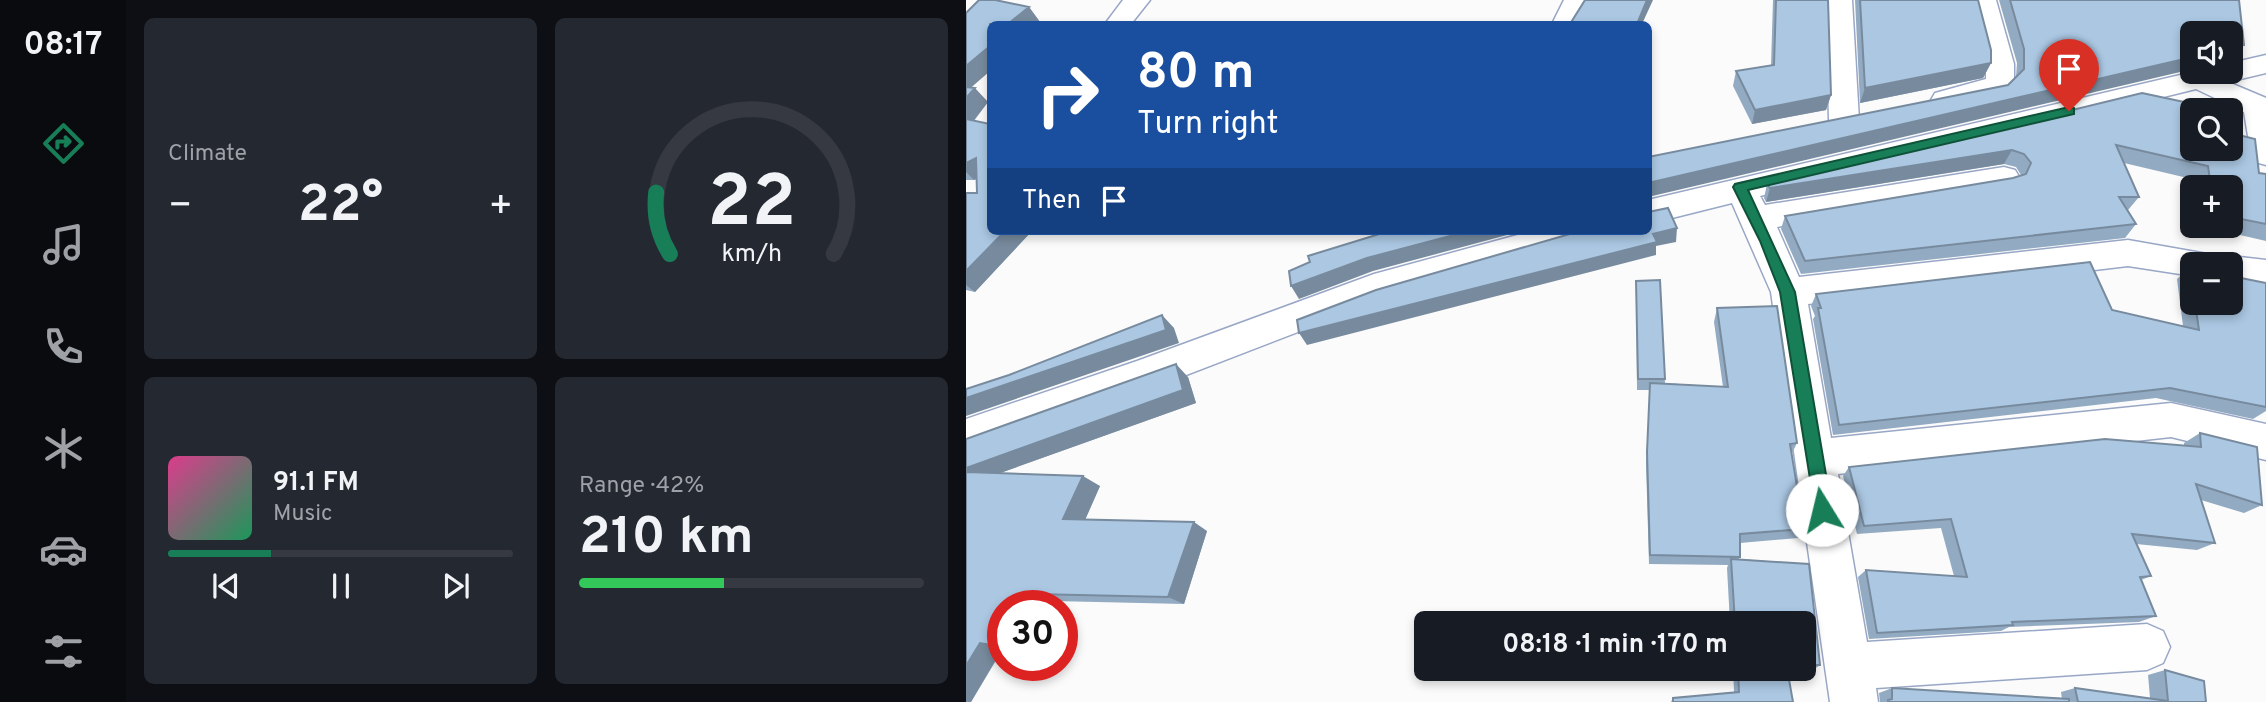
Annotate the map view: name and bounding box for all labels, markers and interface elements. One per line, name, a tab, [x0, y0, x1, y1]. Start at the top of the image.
map controls	[2180, 21, 2243, 315]
button: sound	[2180, 21, 2243, 84]
text: 08:17	[24, 26, 102, 66]
pin	[2039, 39, 2099, 111]
text: 80 m	[1137, 44, 1254, 106]
icon: right	[1022, 49, 1113, 140]
icon: arrive	[2050, 50, 2088, 88]
button: search	[2180, 98, 2243, 161]
text: Turn right	[1137, 105, 1279, 145]
icon: directions	[39, 119, 88, 168]
text: Climate	[168, 140, 247, 169]
text: 22	[707, 161, 796, 253]
text: 22°	[298, 174, 383, 240]
button: +	[2180, 175, 2243, 238]
icon: arrive	[1095, 182, 1133, 220]
text: −	[168, 183, 193, 232]
text: +	[488, 183, 513, 232]
text: Then	[1022, 185, 1081, 218]
icon: music	[39, 220, 88, 269]
text: km/h	[721, 239, 782, 271]
button: −	[2180, 252, 2243, 315]
icon: phone	[39, 322, 88, 371]
icon: climate	[39, 424, 88, 473]
text: 91.1 FM	[273, 467, 359, 500]
text: Range · 42%	[579, 472, 704, 501]
position arrow	[1785, 473, 1859, 547]
text: Music	[273, 500, 333, 529]
text: 210 km	[579, 506, 754, 572]
icon: car	[39, 525, 88, 574]
icon: previous	[207, 567, 245, 605]
icon: pause	[322, 567, 360, 605]
icon: next	[437, 567, 475, 605]
speed limit sign: 30	[987, 590, 1078, 681]
icon: filters	[39, 627, 88, 676]
text: 08:18 · 1 min · 170 m	[1502, 629, 1728, 662]

